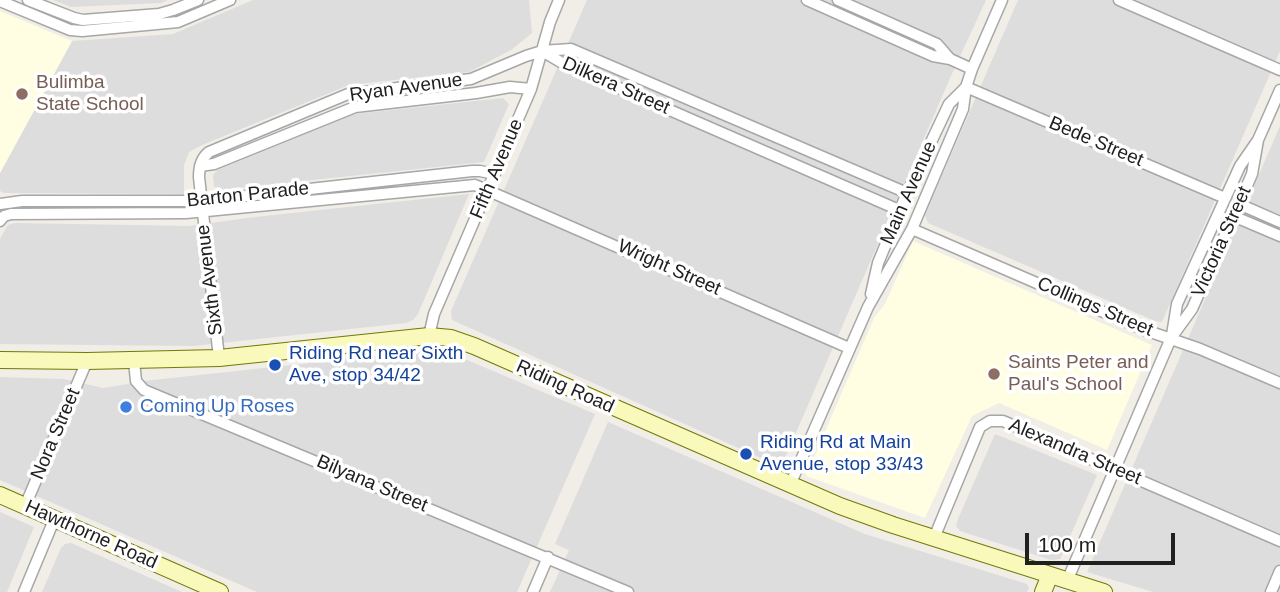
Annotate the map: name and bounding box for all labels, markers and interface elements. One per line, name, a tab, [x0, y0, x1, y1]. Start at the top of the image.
street label: Dilkera Street	[559, 52, 673, 120]
street label: Ryan Avenue	[348, 69, 464, 107]
place label: Bulimba State School	[36, 72, 144, 116]
marker: Bulimba State School	[14, 86, 30, 102]
street label: Bede Street	[1045, 112, 1147, 172]
street label: Fifth Avenue	[466, 116, 528, 222]
street label: Main Avenue	[876, 138, 942, 248]
street label: Barton Parade	[186, 177, 310, 213]
street label: Victoria Street	[1187, 183, 1257, 301]
street label: Sixth Avenue	[192, 223, 228, 337]
street label: Wright Street	[614, 235, 724, 301]
street label: Collings Street	[1034, 272, 1156, 342]
place label: Riding Rd near Sixth Ave, stop 34/42	[289, 343, 463, 387]
place label: Saints Peter and Paul's School	[1008, 352, 1148, 396]
street label: Riding Road	[513, 355, 617, 419]
marker: Riding Rd near Sixth Ave, stop 34/42	[267, 357, 283, 373]
marker: Saints Peter and Paul's School	[986, 366, 1002, 382]
street label: Nora Street	[27, 385, 85, 483]
place label: Coming Up Roses	[140, 396, 294, 418]
marker: Coming Up Roses	[118, 399, 134, 415]
street label: Alexandra Street	[1005, 414, 1145, 490]
place label: Riding Rd at Main Avenue, stop 33/43	[760, 432, 923, 476]
marker: Riding Rd at Main Avenue, stop 33/43	[738, 446, 754, 462]
street label: Bilyana Street	[313, 450, 431, 518]
street label: Hawthorne Road	[21, 496, 161, 574]
scale bar	[1028, 518, 1178, 562]
text: 100 m	[1038, 533, 1096, 556]

